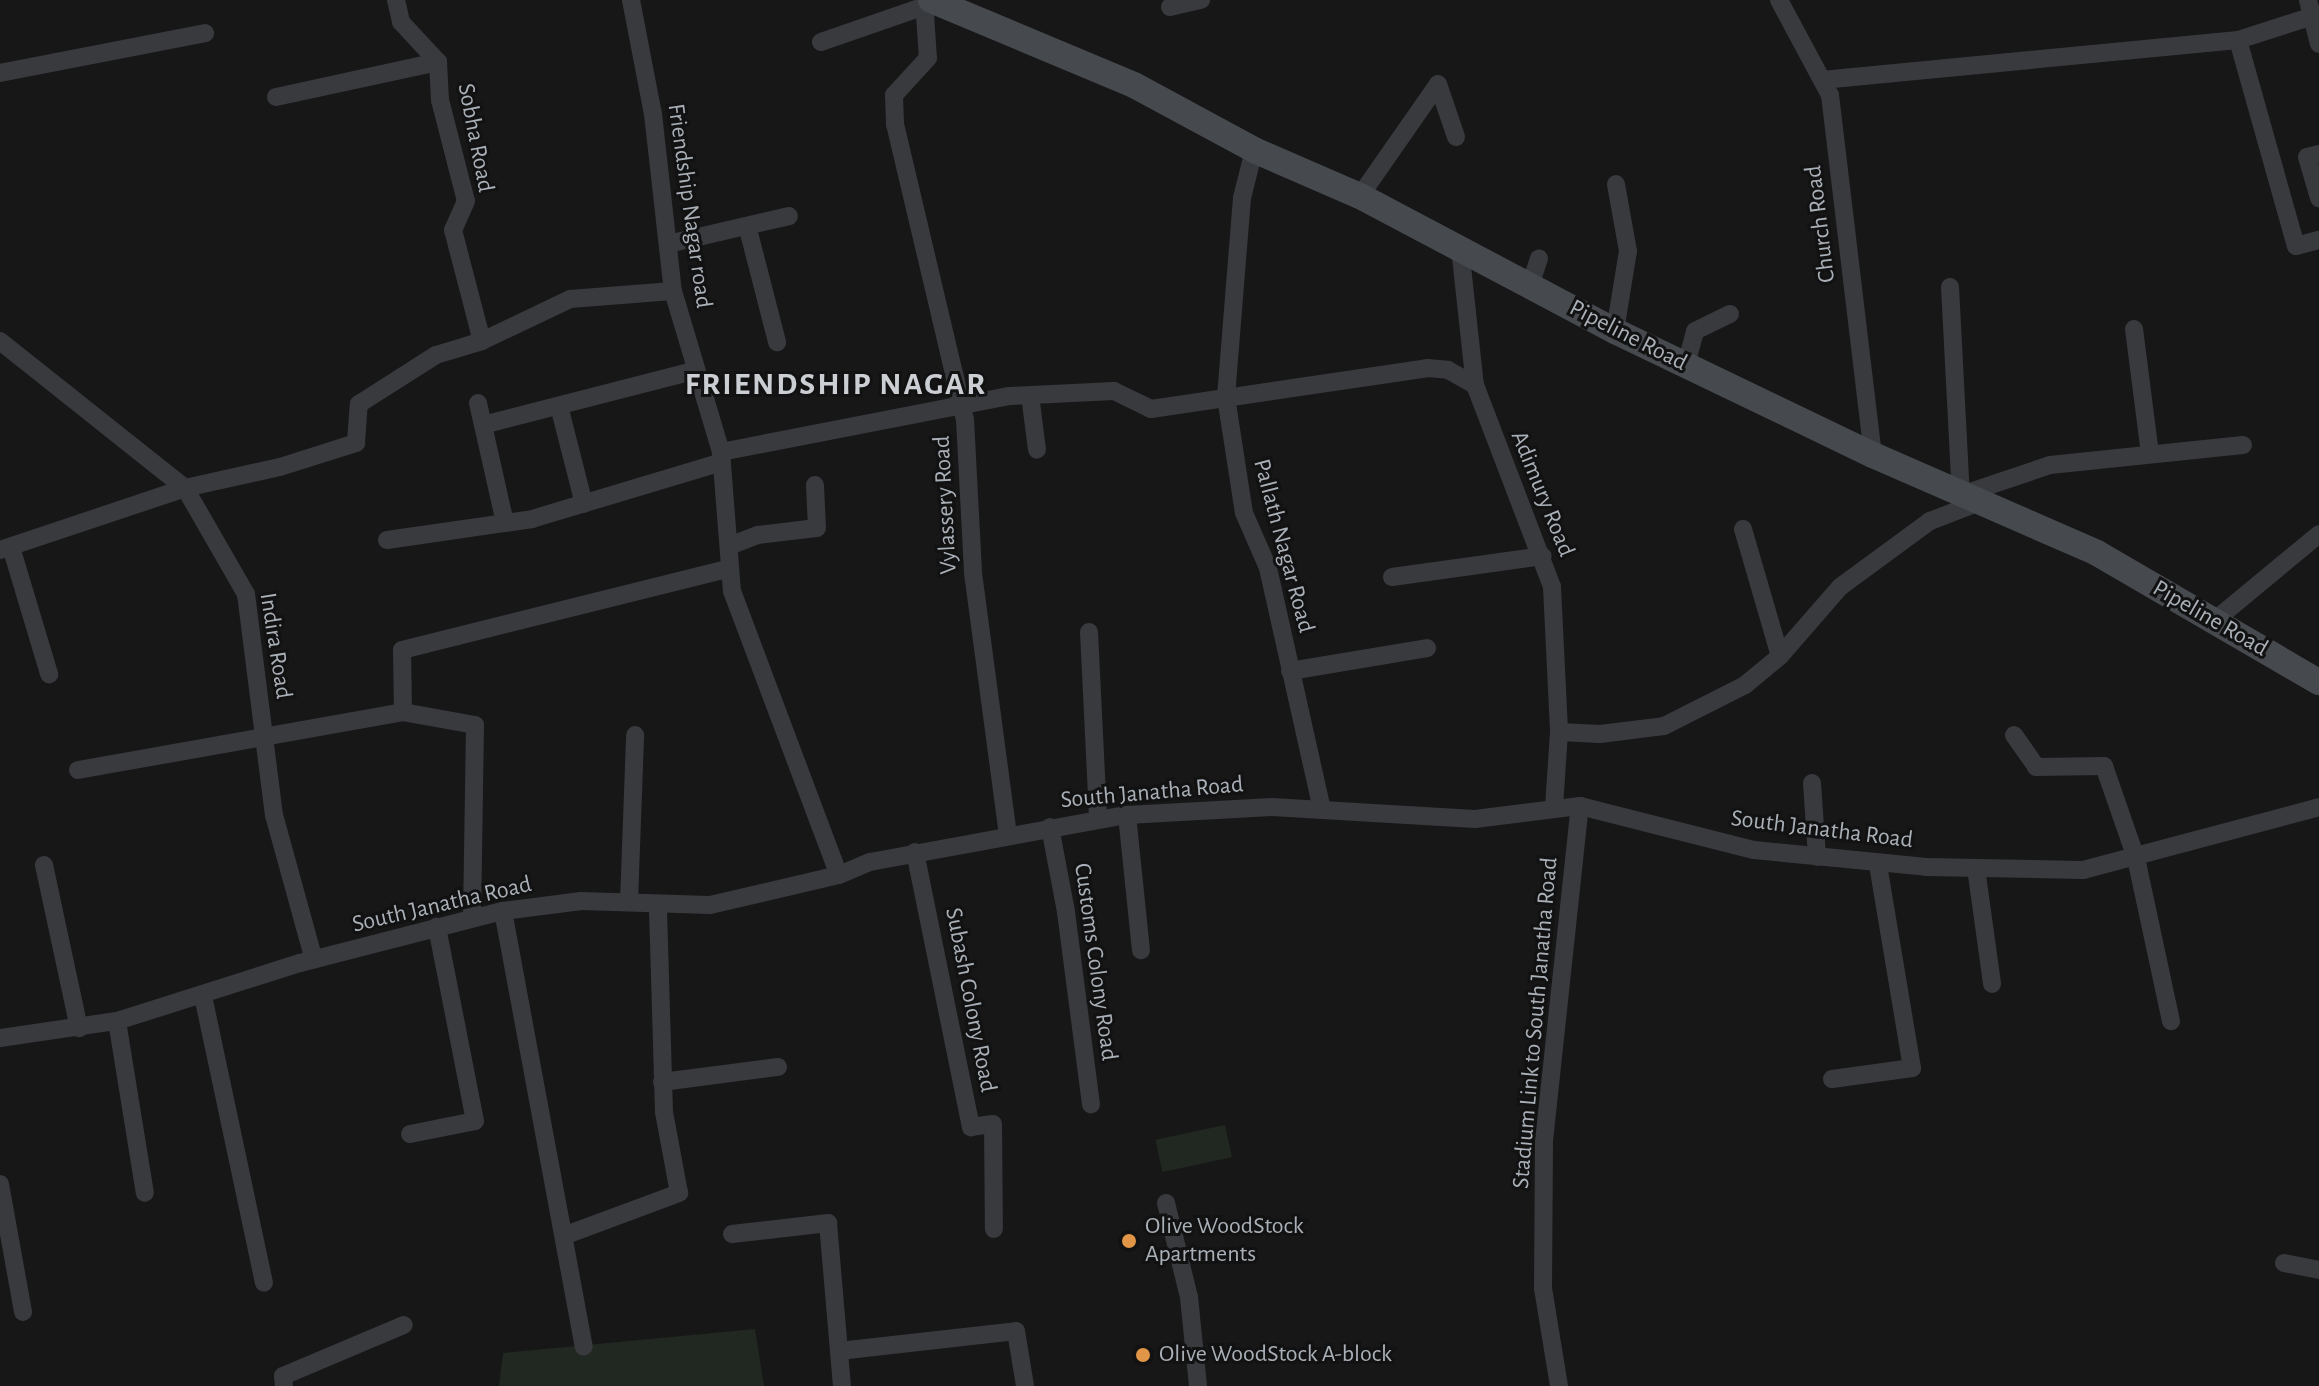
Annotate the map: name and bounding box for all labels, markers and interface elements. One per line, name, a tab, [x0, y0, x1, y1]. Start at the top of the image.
street label: Sobha Road	[450, 81, 500, 195]
street label: Friendship Nagar road	[660, 102, 718, 310]
street label: Church Road	[1800, 164, 1842, 284]
street label: Pipeline Road	[1564, 294, 1692, 378]
district label: FRIENDSHIP NAGAR	[685, 365, 987, 403]
street label: Adimury Road	[1504, 427, 1580, 561]
street label: Vylassery Road	[928, 435, 964, 575]
street label: Pallath Nagar Road	[1246, 456, 1320, 636]
street label: Pipeline Road	[2147, 574, 2273, 664]
street label: Indira Road	[252, 591, 298, 701]
street label: South Janatha Road	[1060, 771, 1244, 815]
street label: South Janatha Road	[1729, 805, 1915, 855]
street label: Stadium Link to South Janatha Road	[1507, 856, 1565, 1190]
street label: Customs Colony Road	[1067, 861, 1123, 1063]
street label: South Janatha Road	[350, 870, 534, 940]
street label: Subash Colony Road	[938, 905, 1002, 1095]
place label: Olive WoodStock Apartments	[1145, 1213, 1304, 1269]
marker: Olive WoodStock Apartments	[1120, 1232, 1138, 1250]
place label: Olive WoodStock A-block	[1159, 1341, 1392, 1369]
marker: Olive WoodStock A-block	[1134, 1346, 1152, 1364]

